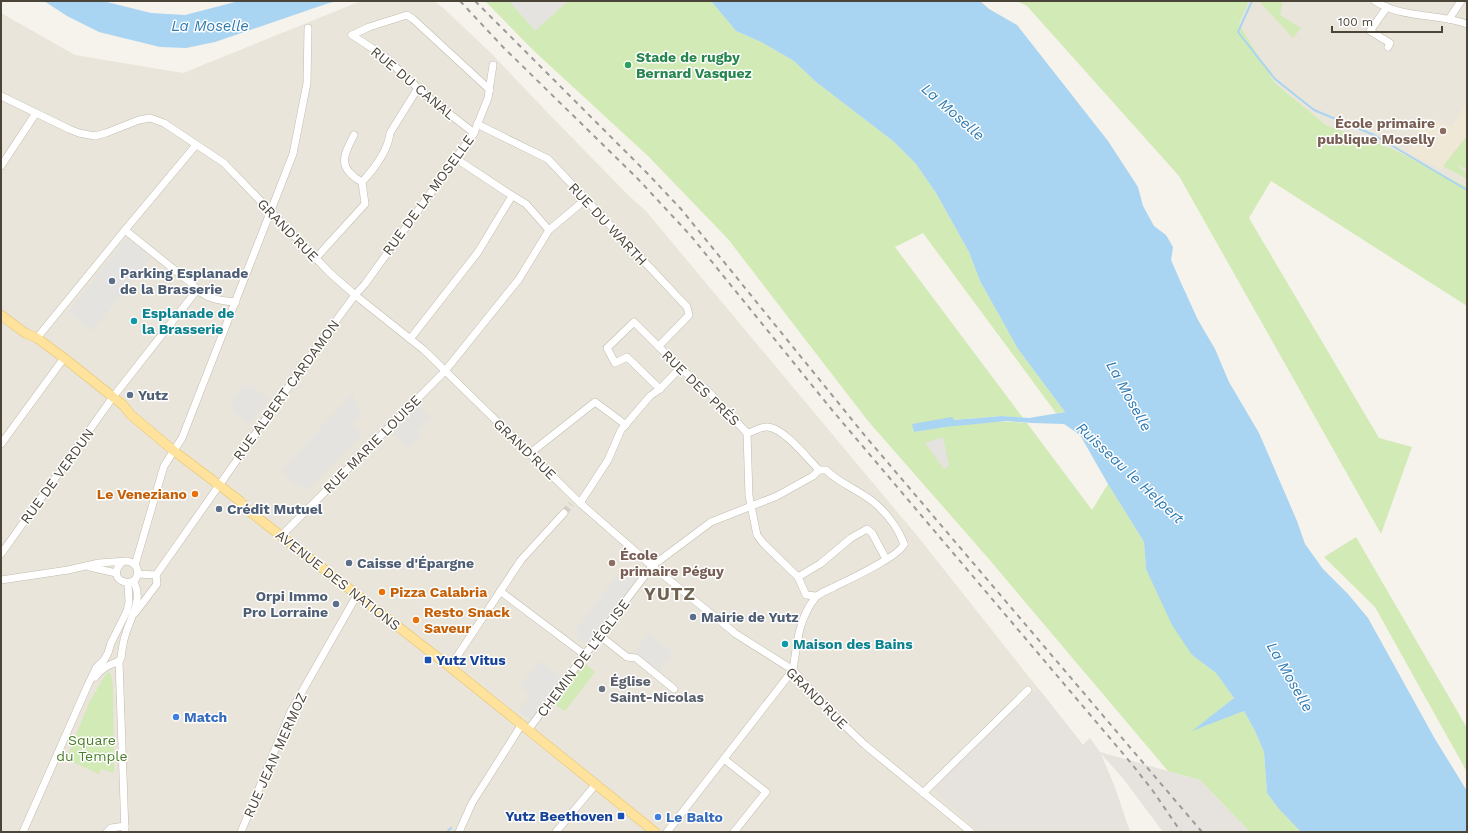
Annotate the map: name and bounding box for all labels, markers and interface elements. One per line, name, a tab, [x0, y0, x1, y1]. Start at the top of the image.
scale bar	[1332, 8, 1442, 34]
text: 100 m	[1338, 15, 1373, 29]
water label: La Moselle	[171, 17, 249, 35]
street label: RUE DU CANAL	[368, 43, 458, 123]
place label: Stade de rugby Bernard Vasquez	[636, 49, 752, 81]
marker: Stade de rugby Bernard Vasquez	[623, 60, 633, 70]
water label: La Moselle	[918, 80, 988, 144]
place label: École primaire publique Moselly	[1317, 115, 1435, 147]
marker: École primaire publique Moselly	[1438, 126, 1448, 136]
street label: RUE DE LA MOSELLE	[379, 132, 477, 258]
street label: RUE DU WARTH	[566, 179, 650, 269]
street label: GRAND'RUE	[254, 195, 322, 265]
place label: Parking Esplanade de la Brasserie	[120, 265, 248, 297]
marker: Parking Esplanade de la Brasserie	[107, 276, 117, 286]
place label: Esplanade de la Brasserie	[142, 305, 234, 337]
marker: Esplanade de la Brasserie	[129, 316, 139, 326]
street label: RUE ALBERT CARDAMON	[230, 317, 342, 463]
street label: RUE DES PRÉS	[659, 347, 743, 429]
water label: La Moselle	[1102, 358, 1156, 434]
place label: Yutz	[138, 387, 168, 403]
marker: Yutz	[125, 390, 135, 400]
street label: RUE MARIE LOUISE	[320, 392, 424, 496]
street label: GRAND'RUE	[490, 415, 560, 483]
water label: Ruisseau le Helpert	[1073, 419, 1188, 528]
street label: RUE DE VERDUN	[17, 425, 97, 527]
place label: Le Veneziano	[97, 486, 187, 502]
marker: Le Veneziano	[190, 489, 200, 499]
place label: Crédit Mutuel	[227, 501, 323, 517]
marker: Crédit Mutuel	[214, 504, 224, 514]
street label: AVENUE DES NATIONS	[273, 526, 403, 634]
place label: École primaire Péguy	[620, 547, 724, 579]
place label: Caisse d'Épargne	[357, 555, 474, 571]
marker: Caisse d'Épargne	[344, 558, 354, 568]
marker: École primaire Péguy	[607, 558, 617, 568]
district label: YUTZ	[644, 583, 696, 604]
place label: Pizza Calabria	[390, 584, 488, 600]
marker: Pizza Calabria	[377, 587, 387, 597]
place label: Orpi Immo Pro Lorraine	[243, 588, 328, 620]
street label: CHEMIN DE L'ÉGLISE	[534, 596, 632, 720]
marker: Orpi Immo Pro Lorraine	[331, 599, 341, 609]
place label: Resto Snack Saveur	[424, 604, 510, 636]
place label: Mairie de Yutz	[701, 609, 799, 625]
marker: Mairie de Yutz	[688, 612, 698, 622]
marker: Resto Snack Saveur	[411, 615, 421, 625]
place label: Maison des Bains	[793, 636, 913, 652]
marker: Maison des Bains	[780, 639, 790, 649]
water label: La Moselle	[1263, 639, 1317, 715]
place label: Yutz Vitus	[436, 652, 506, 668]
marker: Yutz Vitus	[423, 655, 433, 665]
street label: GRAND'RUE	[783, 664, 851, 732]
place label: Église Saint-Nicolas	[610, 673, 705, 705]
marker: Église Saint-Nicolas	[597, 684, 607, 694]
street label: RUE JEAN MERMOZ	[240, 690, 310, 820]
place label: Match	[184, 709, 227, 725]
marker: Match	[171, 712, 181, 722]
park label: Square du Temple	[56, 732, 128, 764]
place label: Yutz Beethoven	[505, 808, 613, 824]
place label: Le Balto	[666, 809, 723, 825]
marker: Yutz Beethoven	[616, 811, 626, 821]
marker: Le Balto	[653, 812, 663, 822]

